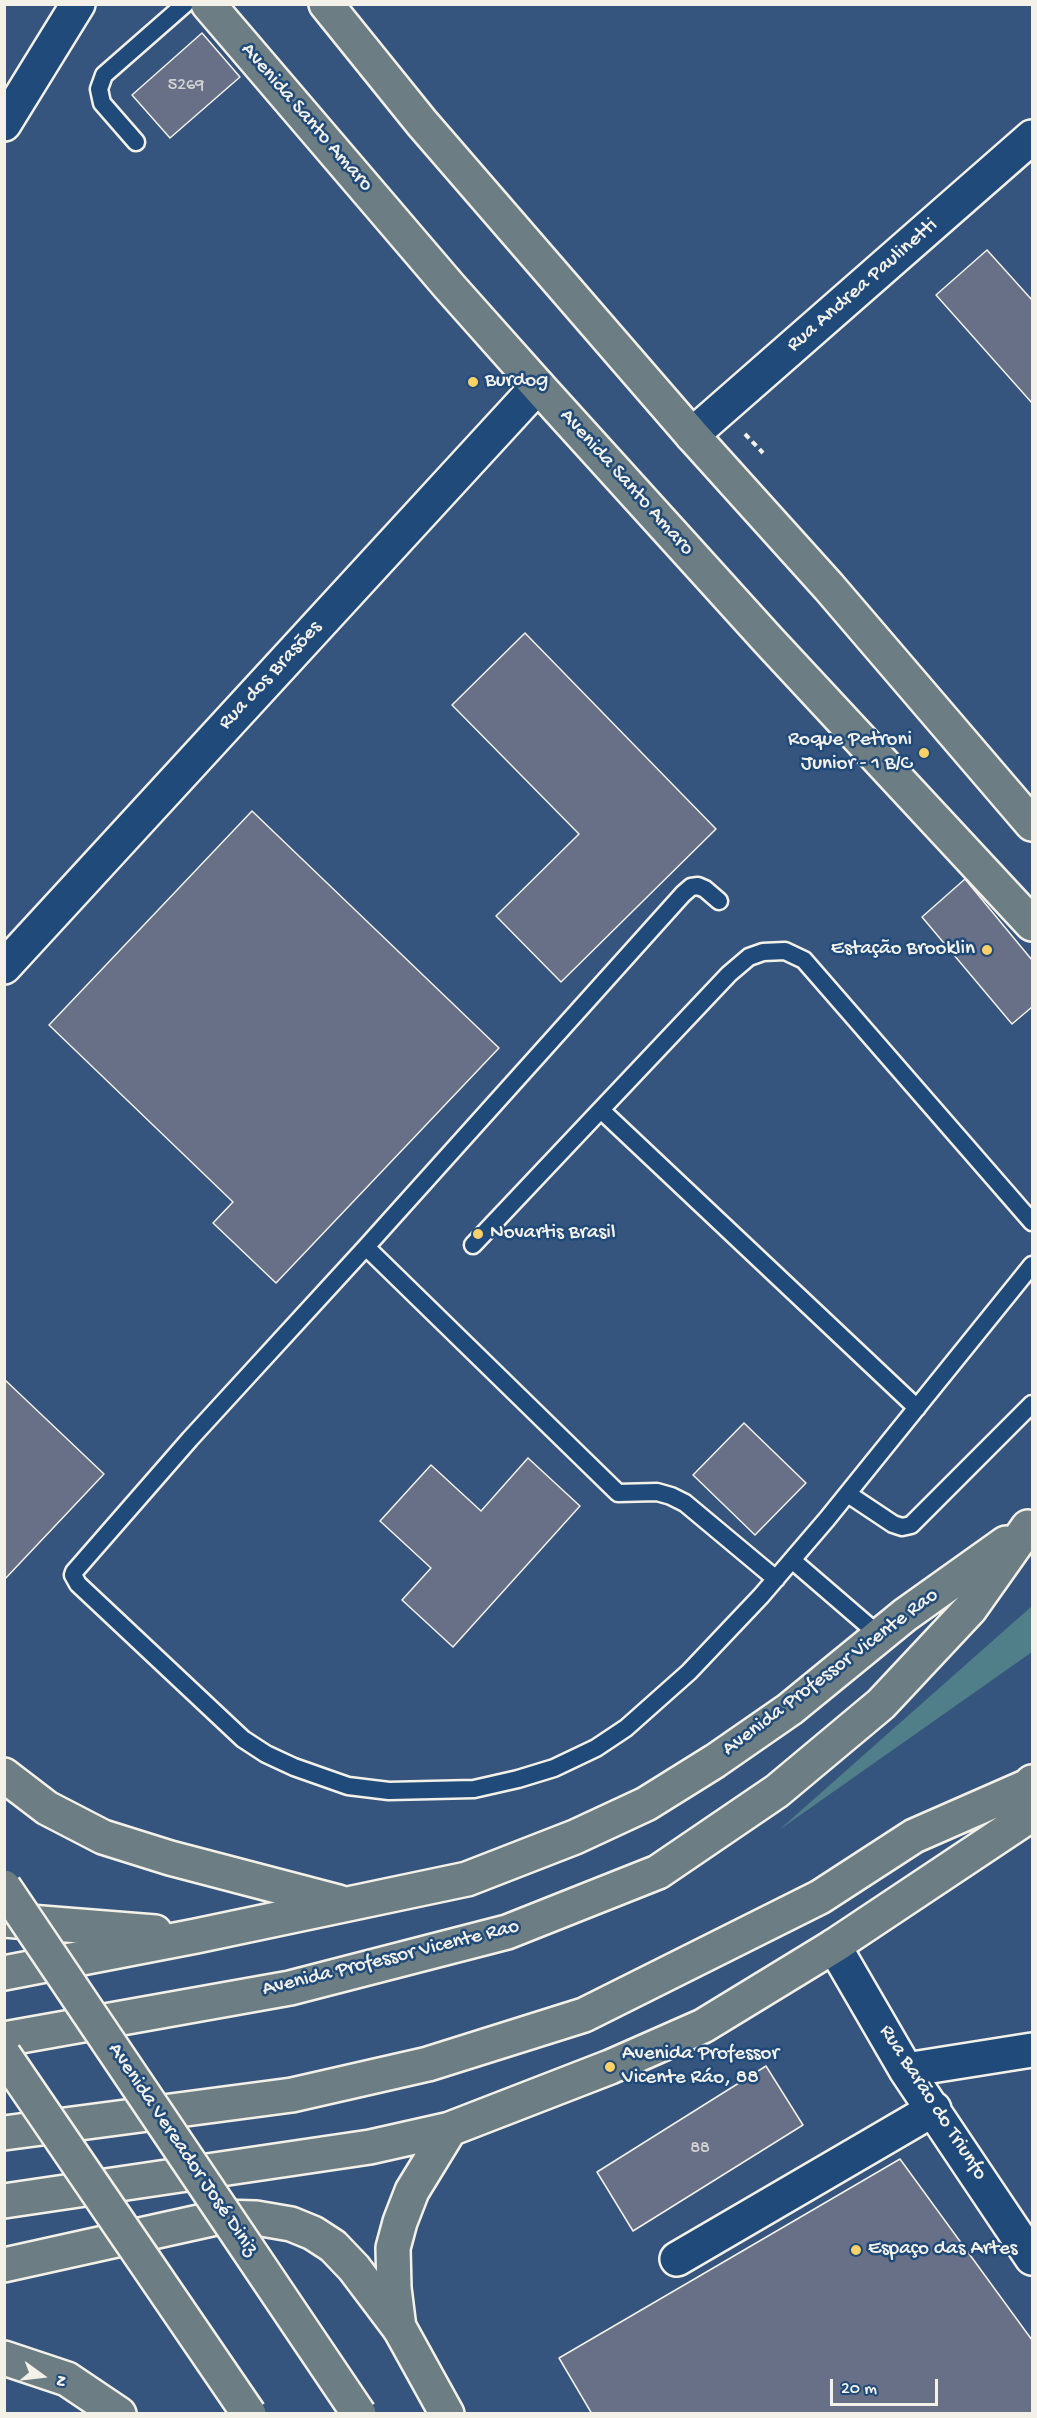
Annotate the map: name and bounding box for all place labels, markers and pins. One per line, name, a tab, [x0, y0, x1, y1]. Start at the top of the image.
place label: Burdog	[485, 369, 548, 395]
marker: Burdog	[466, 375, 480, 389]
place label: Roque Petroni Junior - 1 B/C	[788, 728, 912, 778]
marker: Roque Petroni Junior - 1 B/C	[917, 746, 931, 760]
place label: Estação Brooklin	[831, 937, 975, 963]
marker: Estação Brooklin	[980, 943, 994, 957]
place label: Novartis Brasil	[490, 1221, 616, 1247]
marker: Novartis Brasil	[471, 1227, 485, 1241]
place label: Avenida Professor Vicente Ráo, 88	[622, 2042, 779, 2092]
marker: Avenida Professor Vicente Ráo, 88	[603, 2060, 617, 2074]
place label: Espaço das Artes	[868, 2237, 1017, 2263]
marker: Espaço das Artes	[849, 2243, 863, 2257]

